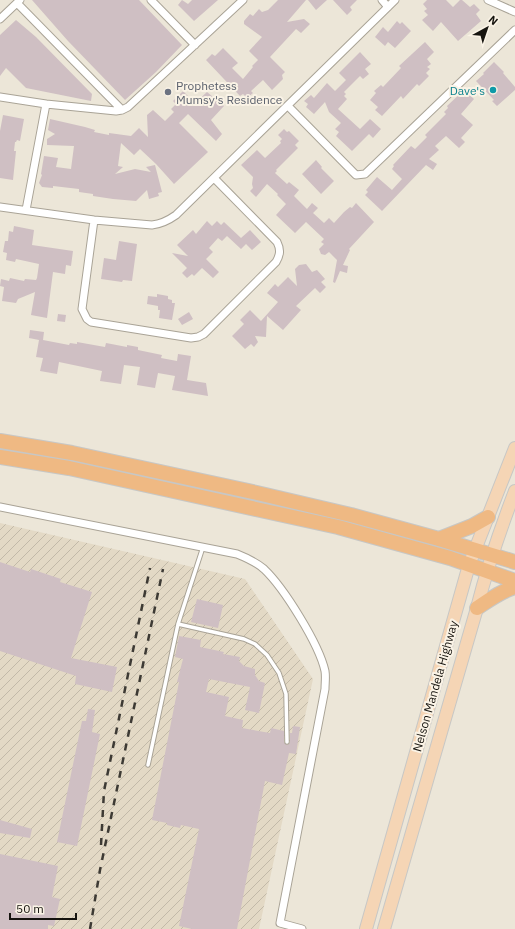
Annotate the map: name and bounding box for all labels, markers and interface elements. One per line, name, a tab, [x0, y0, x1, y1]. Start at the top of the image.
north arrow	[467, 8, 507, 48]
text: N	[486, 12, 501, 28]
place label: Prophetess Mumsy's Residence	[176, 78, 283, 107]
place label: Dave's	[450, 83, 485, 98]
marker: Dave's	[488, 85, 498, 95]
marker: Prophetess Mumsy's Residence	[163, 87, 173, 97]
street label: Nelson Mandela Highway	[409, 619, 461, 753]
scale bar	[10, 895, 76, 921]
text: 50 m	[16, 901, 44, 916]

